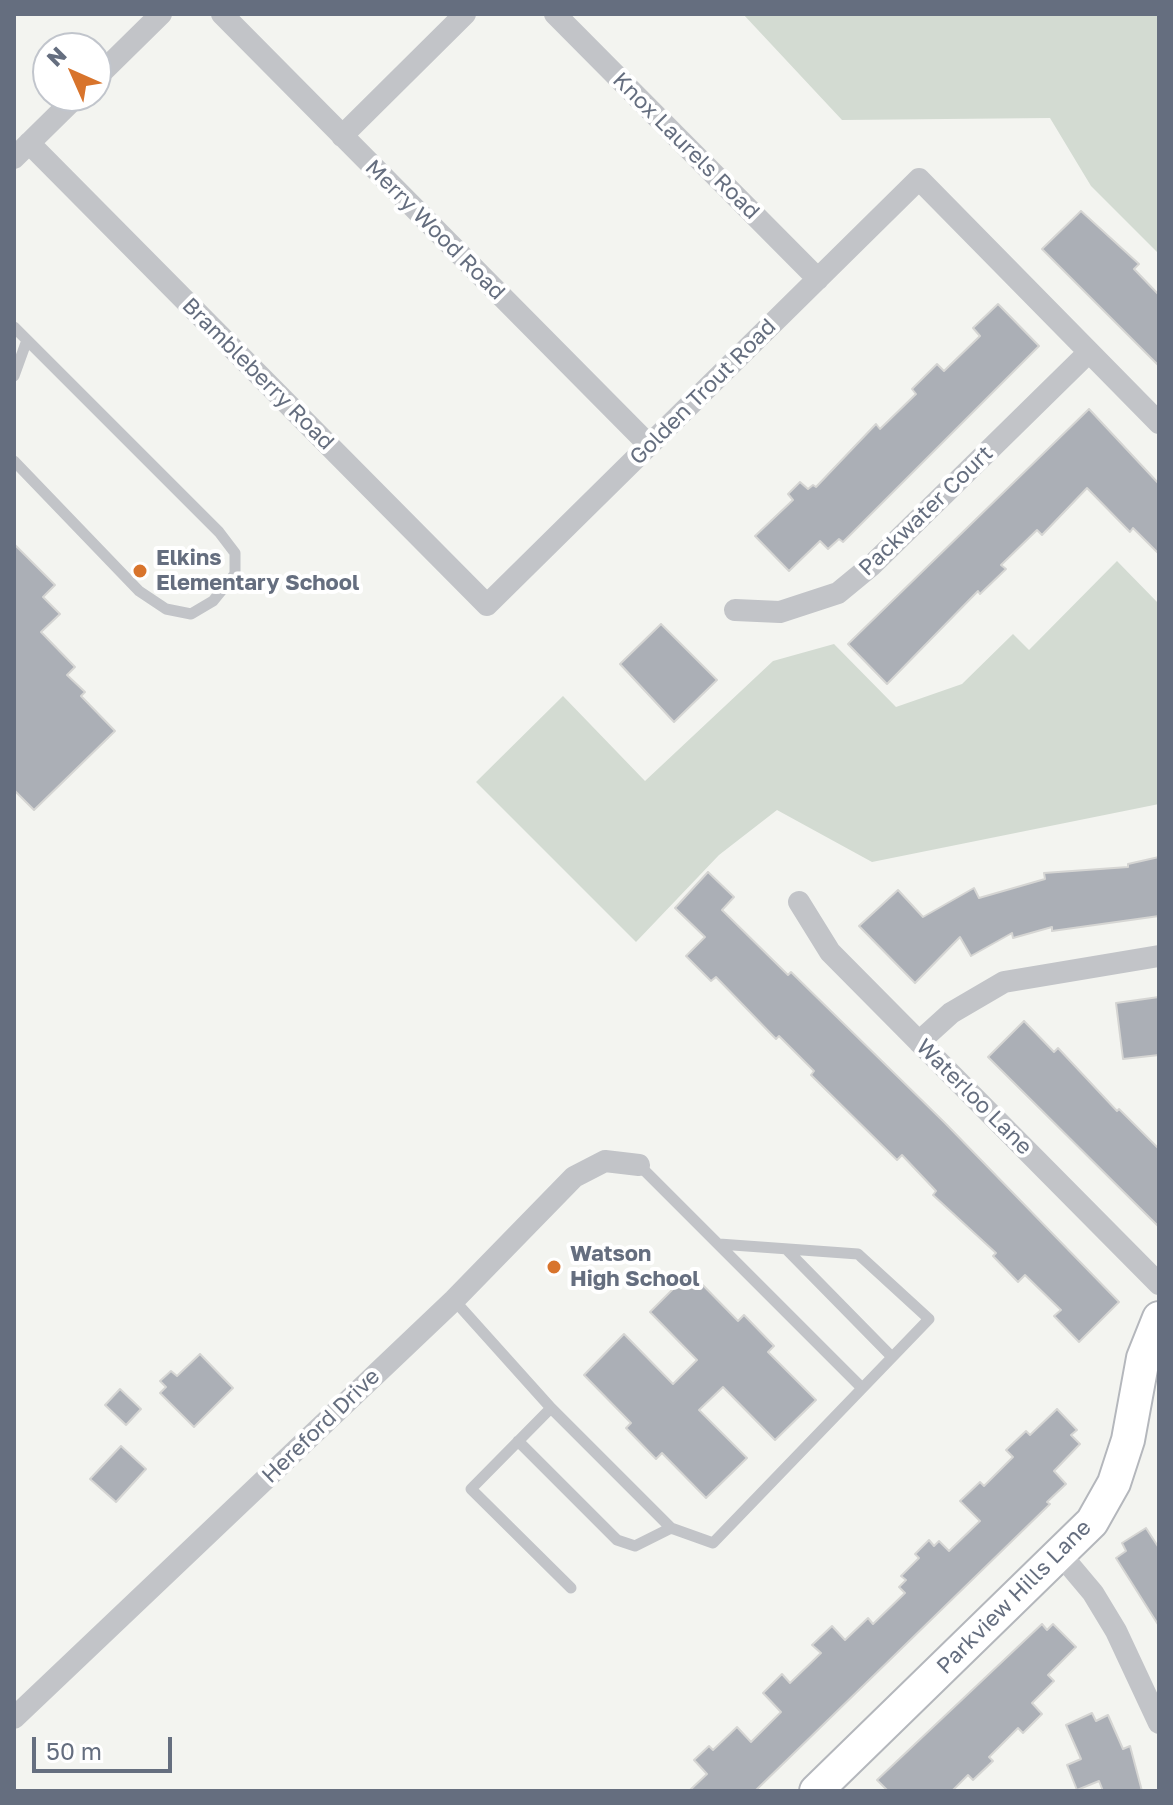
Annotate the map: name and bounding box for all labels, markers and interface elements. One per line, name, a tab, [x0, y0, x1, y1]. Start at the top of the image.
north arrow	[32, 32, 112, 112]
text: N	[41, 41, 72, 72]
street label: Knox Laurels Road	[607, 67, 765, 225]
street label: Merry Wood Road	[360, 155, 510, 305]
street label: Brambleberry Road	[177, 293, 339, 455]
street label: Golden Trout Road	[625, 314, 781, 470]
street label: Packwater Court	[854, 440, 998, 582]
place label: Elkins Elementary School	[156, 545, 359, 596]
marker: Elkins Elementary School	[131, 562, 149, 580]
street label: Waterloo Lane	[911, 1034, 1037, 1160]
place label: Watson High School	[570, 1241, 700, 1292]
marker: Watson High School	[545, 1258, 563, 1276]
street label: Hereford Drive	[257, 1363, 385, 1489]
street label: Parkview Hills Lane	[931, 1514, 1097, 1680]
scale bar	[36, 1721, 176, 1771]
text: 50 m	[46, 1736, 102, 1765]

